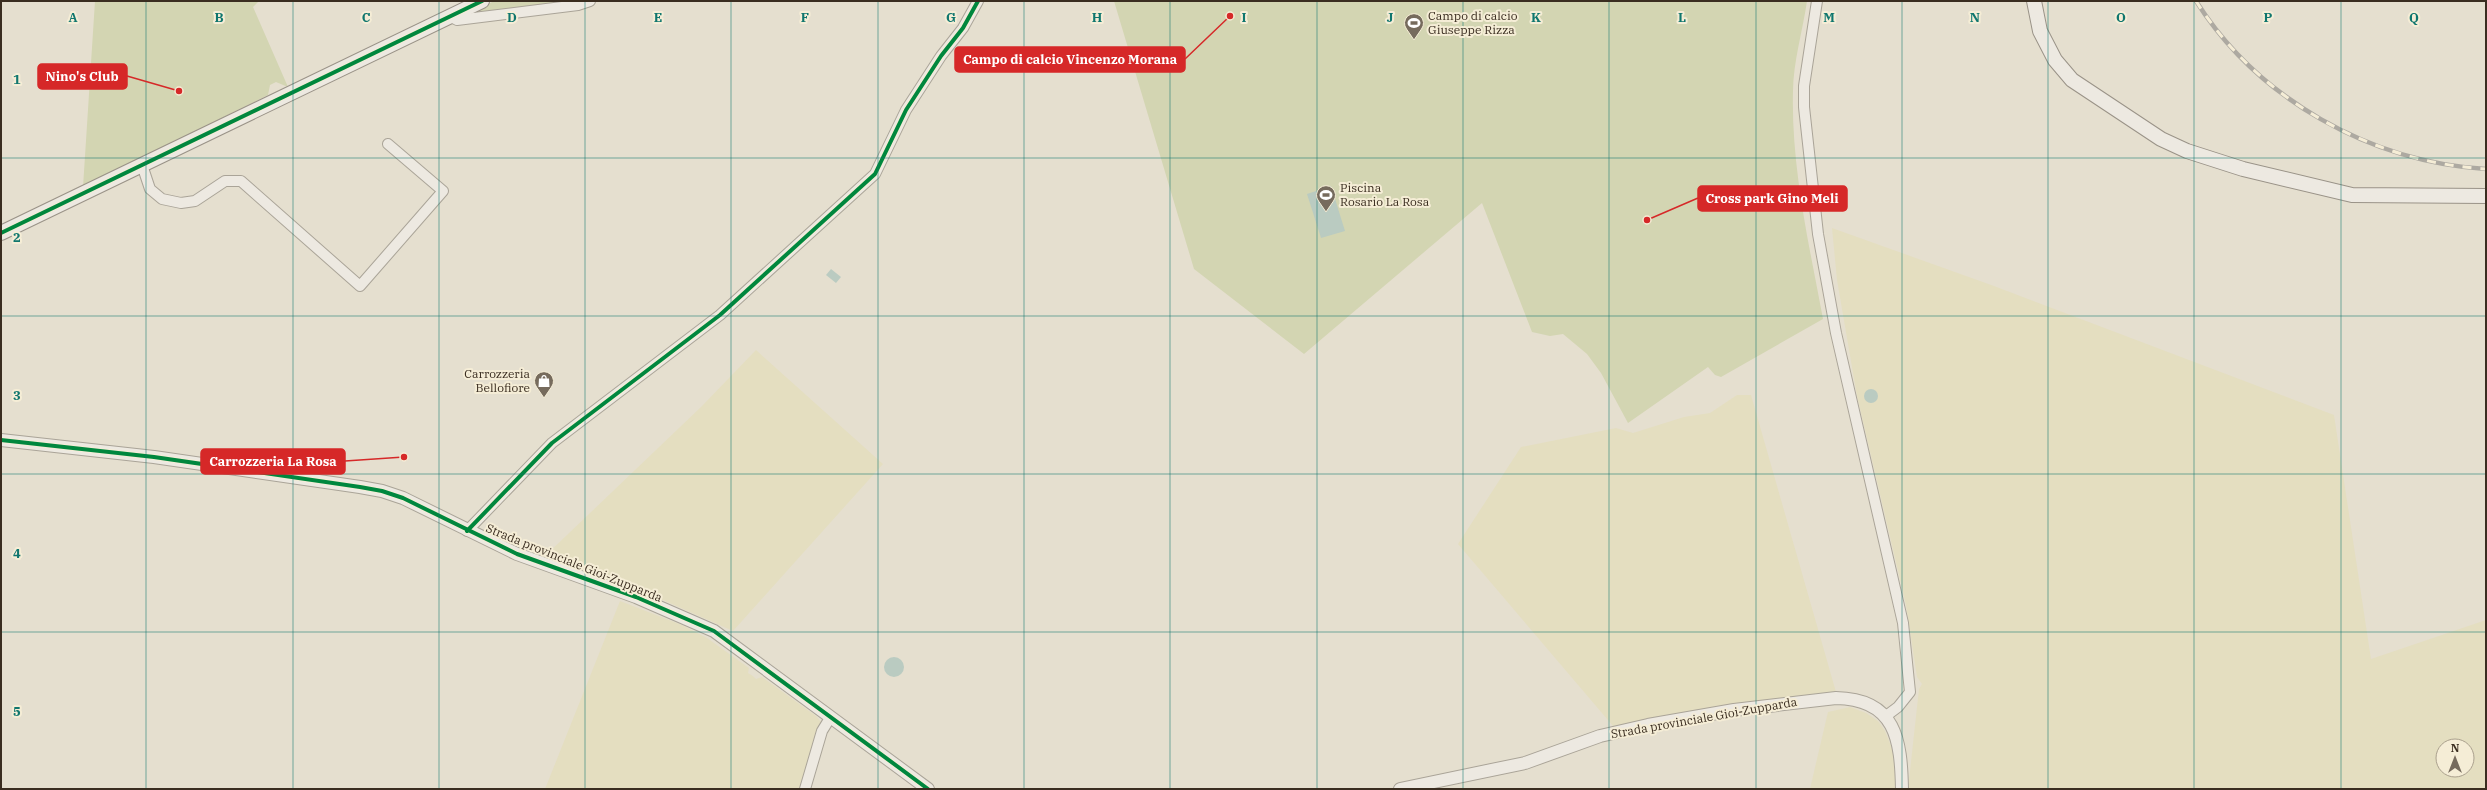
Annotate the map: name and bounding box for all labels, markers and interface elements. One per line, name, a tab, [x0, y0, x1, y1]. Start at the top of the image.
place label: Campo di calcio Giuseppe Rizza	[1428, 8, 1518, 37]
text: A	[68, 9, 78, 26]
text: B	[214, 9, 224, 26]
text: C	[362, 9, 371, 26]
text: D	[507, 9, 517, 26]
text: E	[654, 9, 662, 26]
text: F	[801, 9, 809, 26]
text: G	[946, 9, 956, 26]
text: H	[1092, 9, 1103, 26]
text: I	[1242, 9, 1247, 26]
text: J	[1387, 9, 1394, 26]
text: K	[1531, 9, 1541, 26]
text: L	[1678, 9, 1686, 26]
text: M	[1823, 9, 1835, 26]
text: N	[1970, 9, 1980, 26]
text: O	[2116, 9, 2126, 26]
text: P	[2264, 9, 2273, 26]
text: Q	[2409, 9, 2419, 26]
sports icon: Campo di calcio Giuseppe Rizza	[1403, 12, 1425, 40]
callout: Campo di calcio Vincenzo Morana	[955, 47, 1185, 72]
text: Campo di calcio Vincenzo Morana	[963, 51, 1178, 68]
callout: Nino's Club	[38, 64, 127, 89]
text: Nino's Club	[45, 68, 119, 85]
text: 1	[13, 71, 21, 88]
place label: Piscina Rosario La Rosa	[1340, 180, 1430, 209]
sports icon: Piscina Rosario La Rosa	[1315, 184, 1337, 212]
callout: Cross park Gino Meli	[1698, 186, 1847, 211]
text: Cross park Gino Meli	[1705, 190, 1839, 207]
text: 2	[13, 229, 21, 246]
place label: Carrozzeria Bellofiore	[464, 366, 530, 395]
shop icon: Carrozzeria Bellofiore	[533, 370, 555, 398]
text: 3	[13, 387, 21, 404]
callout: Carrozzeria La Rosa	[201, 449, 345, 474]
text: Carrozzeria La Rosa	[209, 453, 337, 470]
street label: Strada provinciale Gioi-Zupparda	[484, 520, 665, 605]
text: 4	[13, 545, 21, 562]
street label: Strada provinciale Gioi-Zupparda	[1610, 694, 1799, 741]
text: 5	[13, 703, 21, 720]
north arrow	[2435, 738, 2475, 778]
text: N	[2451, 741, 2460, 755]

